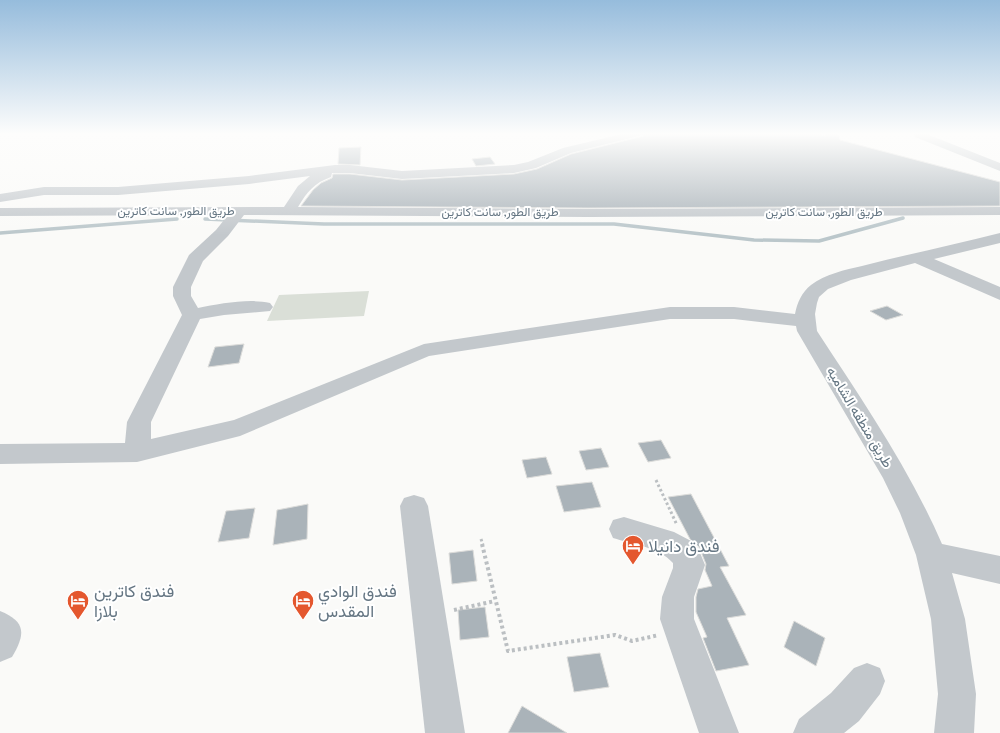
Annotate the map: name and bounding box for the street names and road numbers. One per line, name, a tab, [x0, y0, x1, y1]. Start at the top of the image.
street label: طريق الطور, سانت كاترين	[117, 204, 235, 220]
street label: طريق الطور, سانت كاترين	[441, 205, 559, 221]
street label: طريق الطور, سانت كاترين	[765, 205, 883, 221]
street label: طريق منطقه الشاميه	[822, 364, 896, 471]

